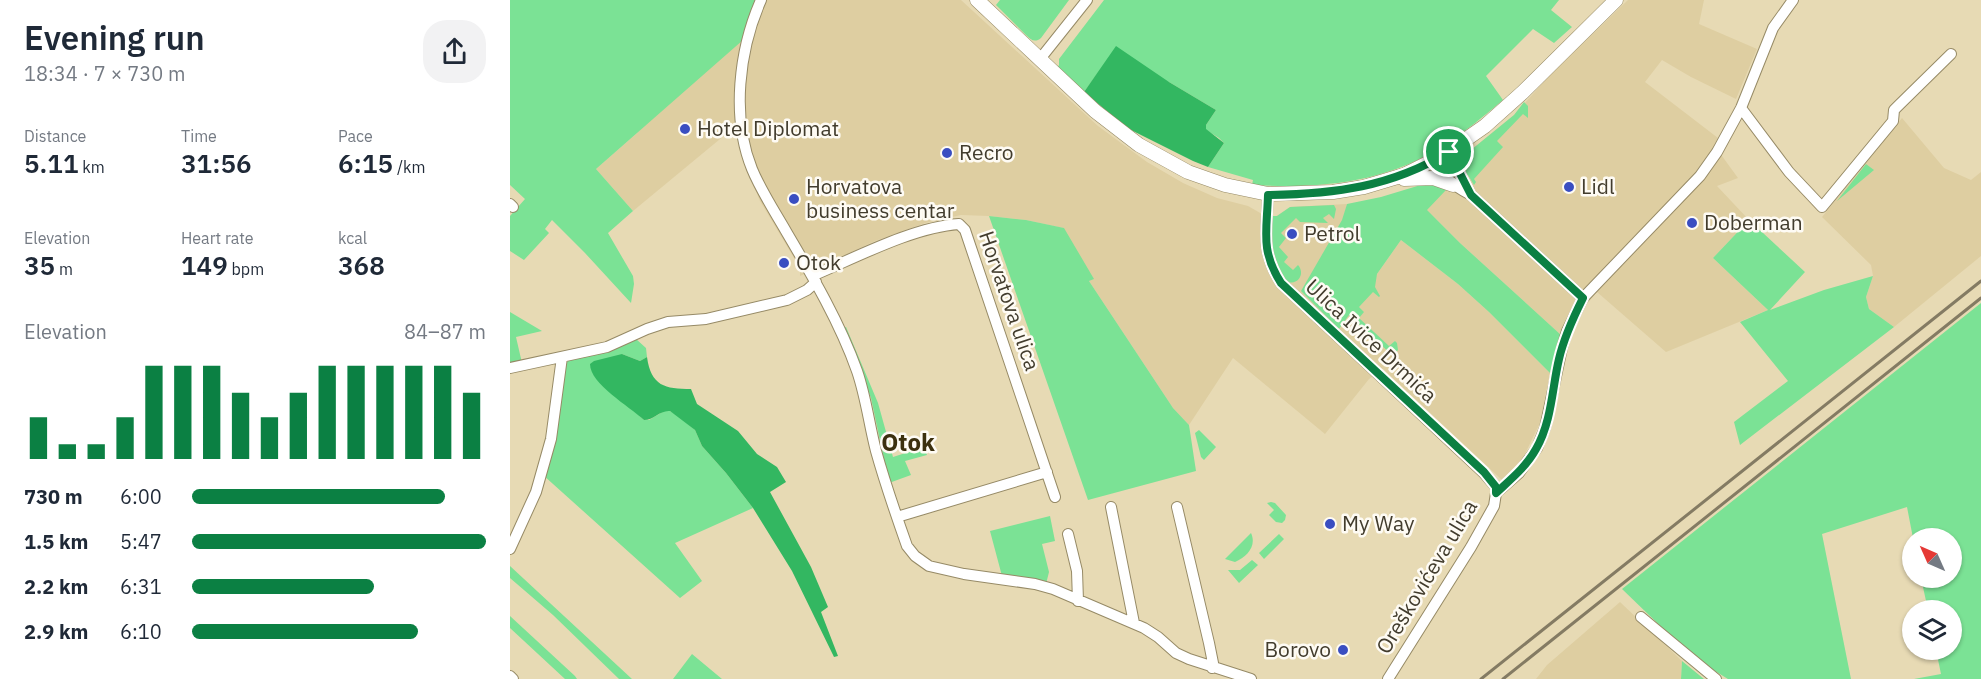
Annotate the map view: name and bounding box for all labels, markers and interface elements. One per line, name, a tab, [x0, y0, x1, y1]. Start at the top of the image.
text: Evening run	[24, 16, 205, 59]
button: share	[423, 20, 486, 83]
text: 18:34 · 7 × 730 m	[24, 60, 185, 87]
place label: Hotel Diplomat	[697, 114, 839, 142]
marker: Hotel Diplomat	[678, 122, 692, 136]
text: Distance	[24, 126, 86, 146]
text: Time	[181, 126, 217, 146]
text: Pace	[338, 126, 373, 146]
pin	[1423, 126, 1474, 177]
icon: arrive	[1432, 135, 1465, 168]
place label: Recro	[959, 138, 1014, 166]
text: 5.11	[24, 146, 79, 180]
text: 31:56	[181, 146, 252, 180]
text: 6:15	[338, 146, 393, 180]
marker: Recro	[940, 146, 954, 160]
text: km	[79, 157, 105, 177]
text: /km	[393, 157, 425, 177]
place label: Horvatova business centar	[806, 172, 955, 224]
place label: Lidl	[1581, 172, 1615, 200]
marker: Lidl	[1562, 180, 1576, 194]
marker: Horvatova business centar	[787, 192, 801, 206]
place label: Doberman	[1704, 208, 1803, 236]
marker: Doberman	[1685, 216, 1699, 230]
place label: Petrol	[1304, 219, 1361, 247]
street label: Horvatova ulica	[973, 227, 1047, 374]
marker: Petrol	[1285, 227, 1299, 241]
text: Elevation	[24, 228, 90, 248]
text: Heart rate	[181, 228, 254, 248]
text: kcal	[338, 228, 367, 248]
text: 35	[24, 248, 55, 282]
text: 149	[181, 248, 228, 282]
text: 368	[338, 248, 385, 282]
place label: Otok	[796, 248, 841, 276]
marker: Otok	[777, 256, 791, 270]
text: m	[55, 259, 73, 279]
text: bpm	[228, 259, 264, 279]
street label: Ulica Ivice Drmića	[1300, 272, 1443, 408]
text: Elevation	[24, 318, 107, 345]
text: 84–87 m	[404, 318, 486, 345]
district label: Otok	[881, 426, 935, 458]
text: 730 m	[24, 483, 83, 510]
text: 6:00	[120, 483, 162, 510]
street label: Oreškovićeva ulica	[1369, 494, 1483, 659]
place label: My Way	[1342, 509, 1415, 537]
marker: My Way	[1323, 517, 1337, 531]
text: 1.5 km	[24, 528, 88, 555]
text: 5:47	[120, 528, 162, 555]
north arrow	[1902, 528, 1962, 588]
map controls	[1902, 528, 1962, 660]
text: 2.2 km	[24, 573, 88, 600]
text: 6:31	[120, 573, 162, 600]
button: layers	[1902, 600, 1962, 660]
text: 2.9 km	[24, 618, 88, 645]
text: 6:10	[120, 618, 162, 645]
place label: Borovo	[1264, 635, 1331, 663]
marker: Borovo	[1336, 643, 1350, 657]

